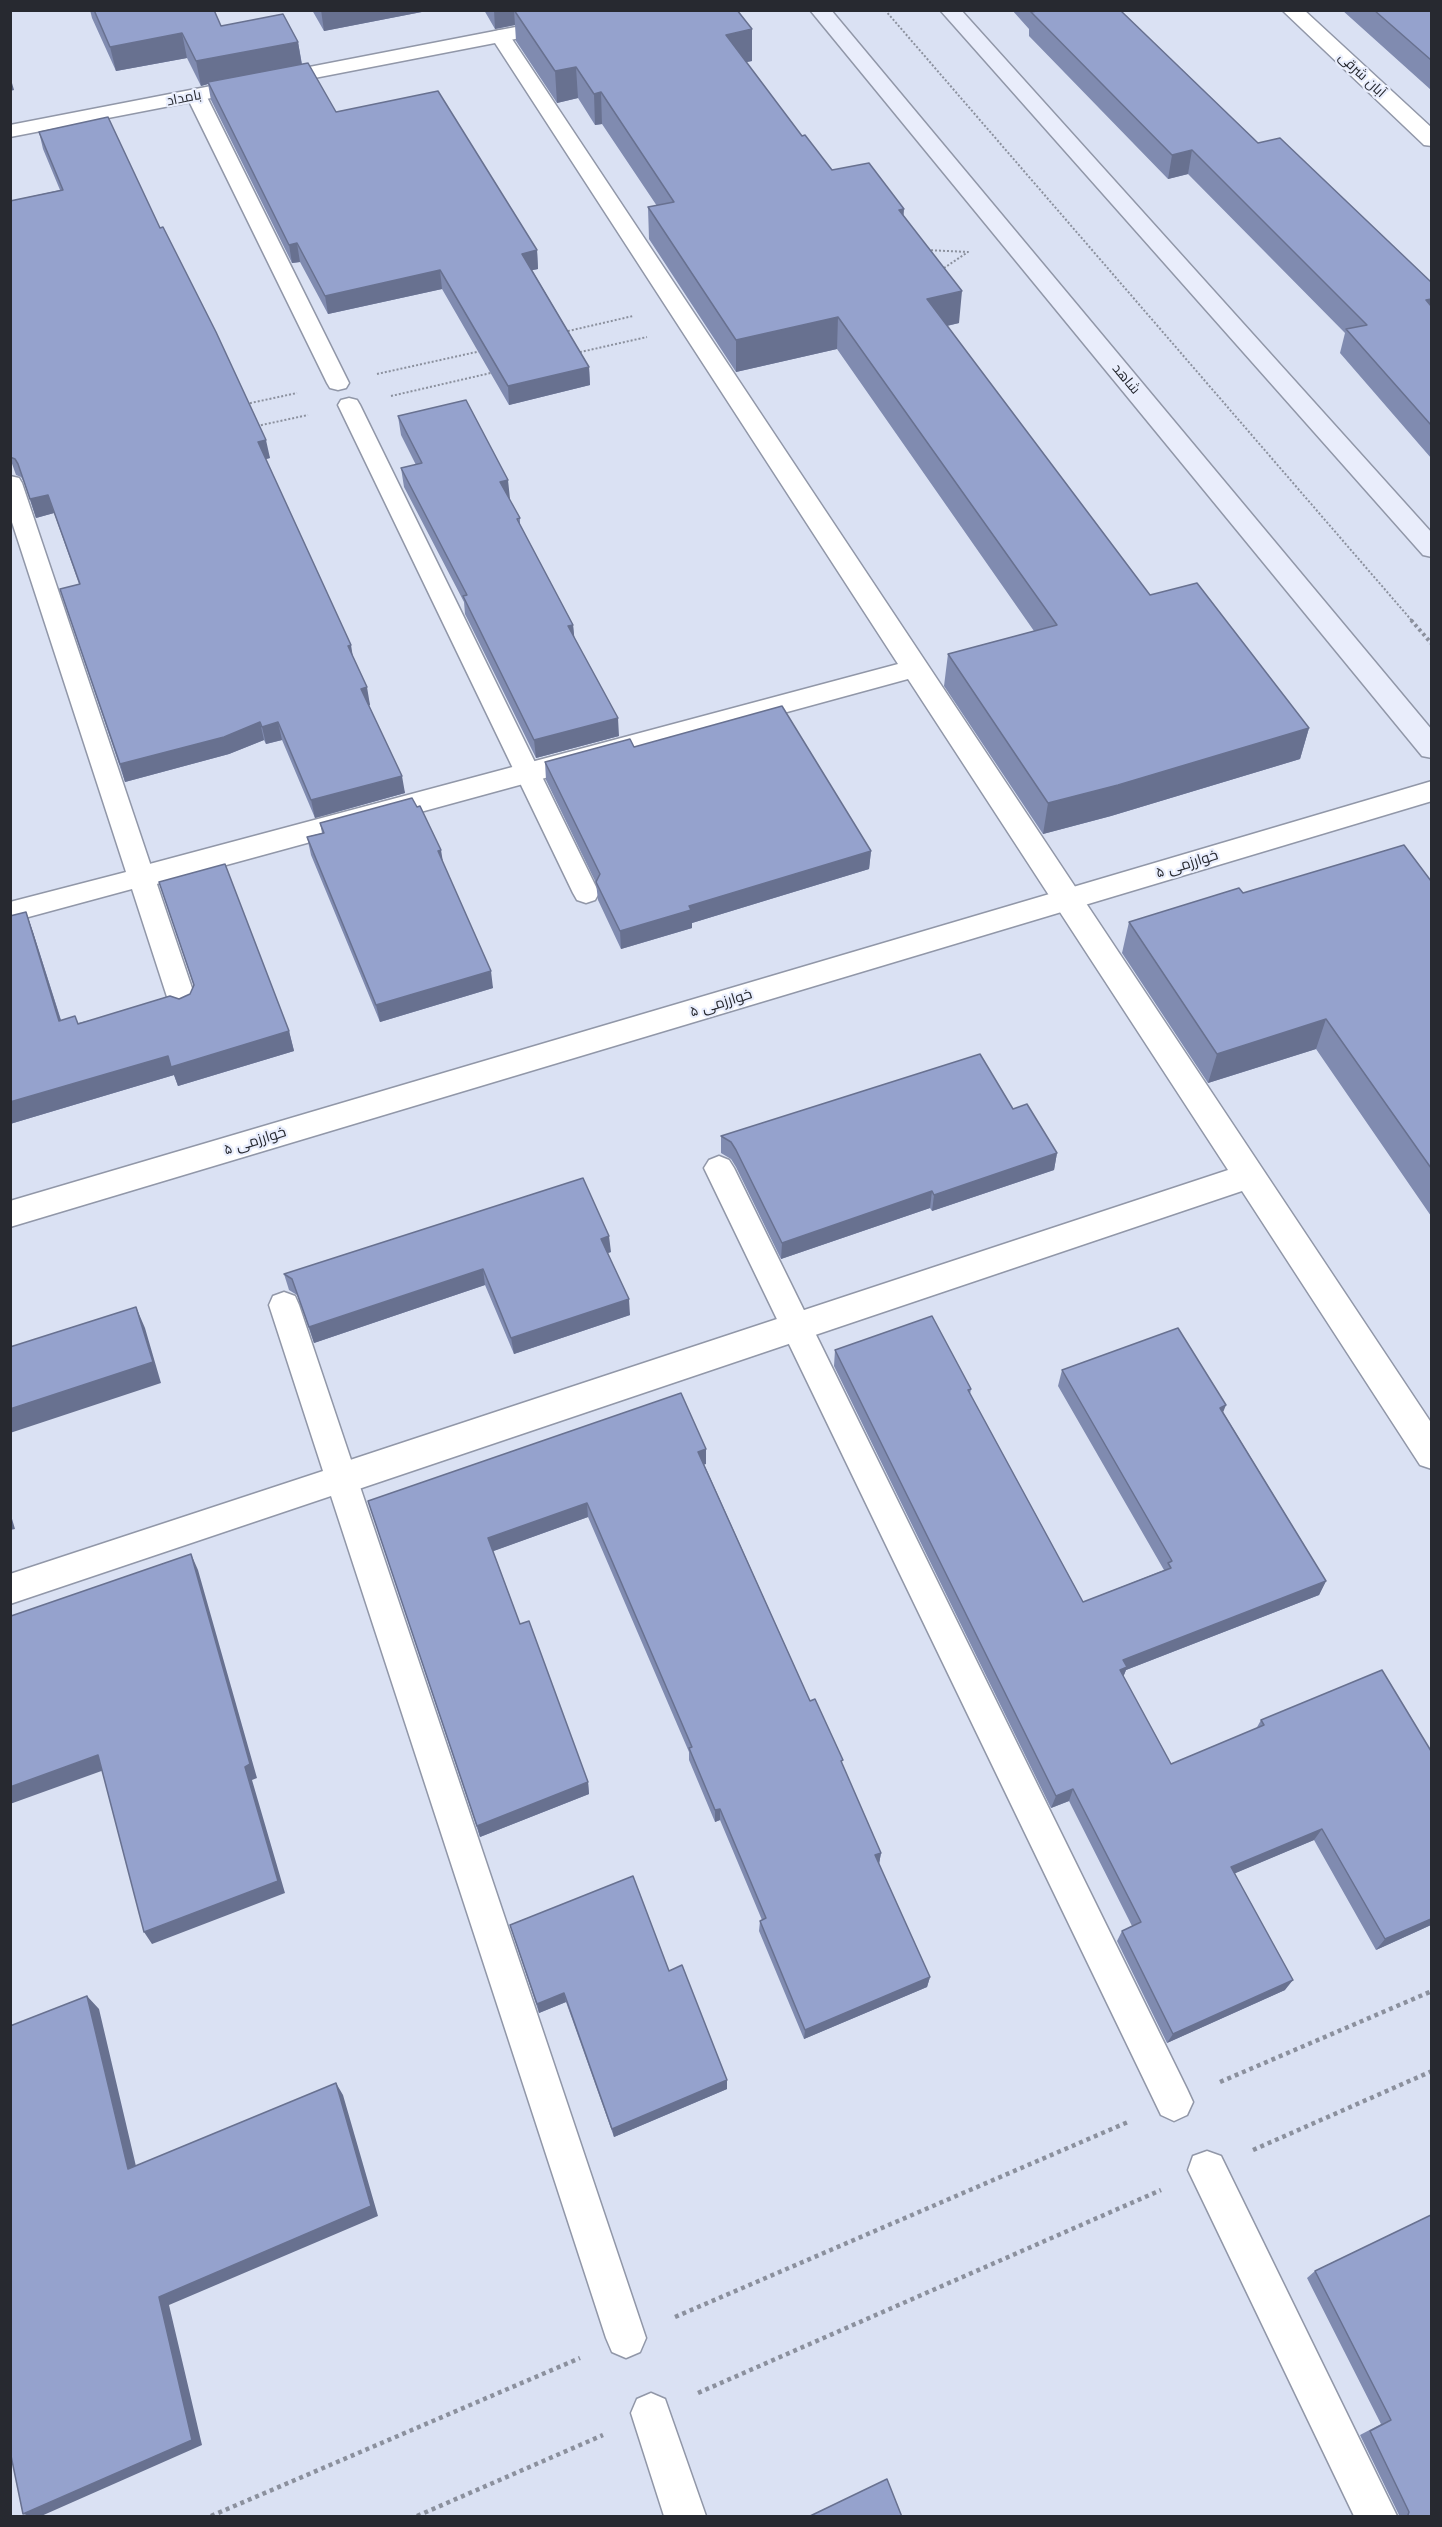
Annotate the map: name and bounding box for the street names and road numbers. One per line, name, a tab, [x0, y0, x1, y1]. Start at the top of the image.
street label: آبان شرقی	[1335, 49, 1389, 101]
street label: بامداد	[165, 86, 203, 110]
street label: شاهد	[1109, 360, 1143, 398]
street label: خوارزمی ۵	[1154, 846, 1220, 882]
street label: خوارزمی ۵	[688, 985, 754, 1021]
street label: خوارزمی ۵	[222, 1123, 288, 1159]

